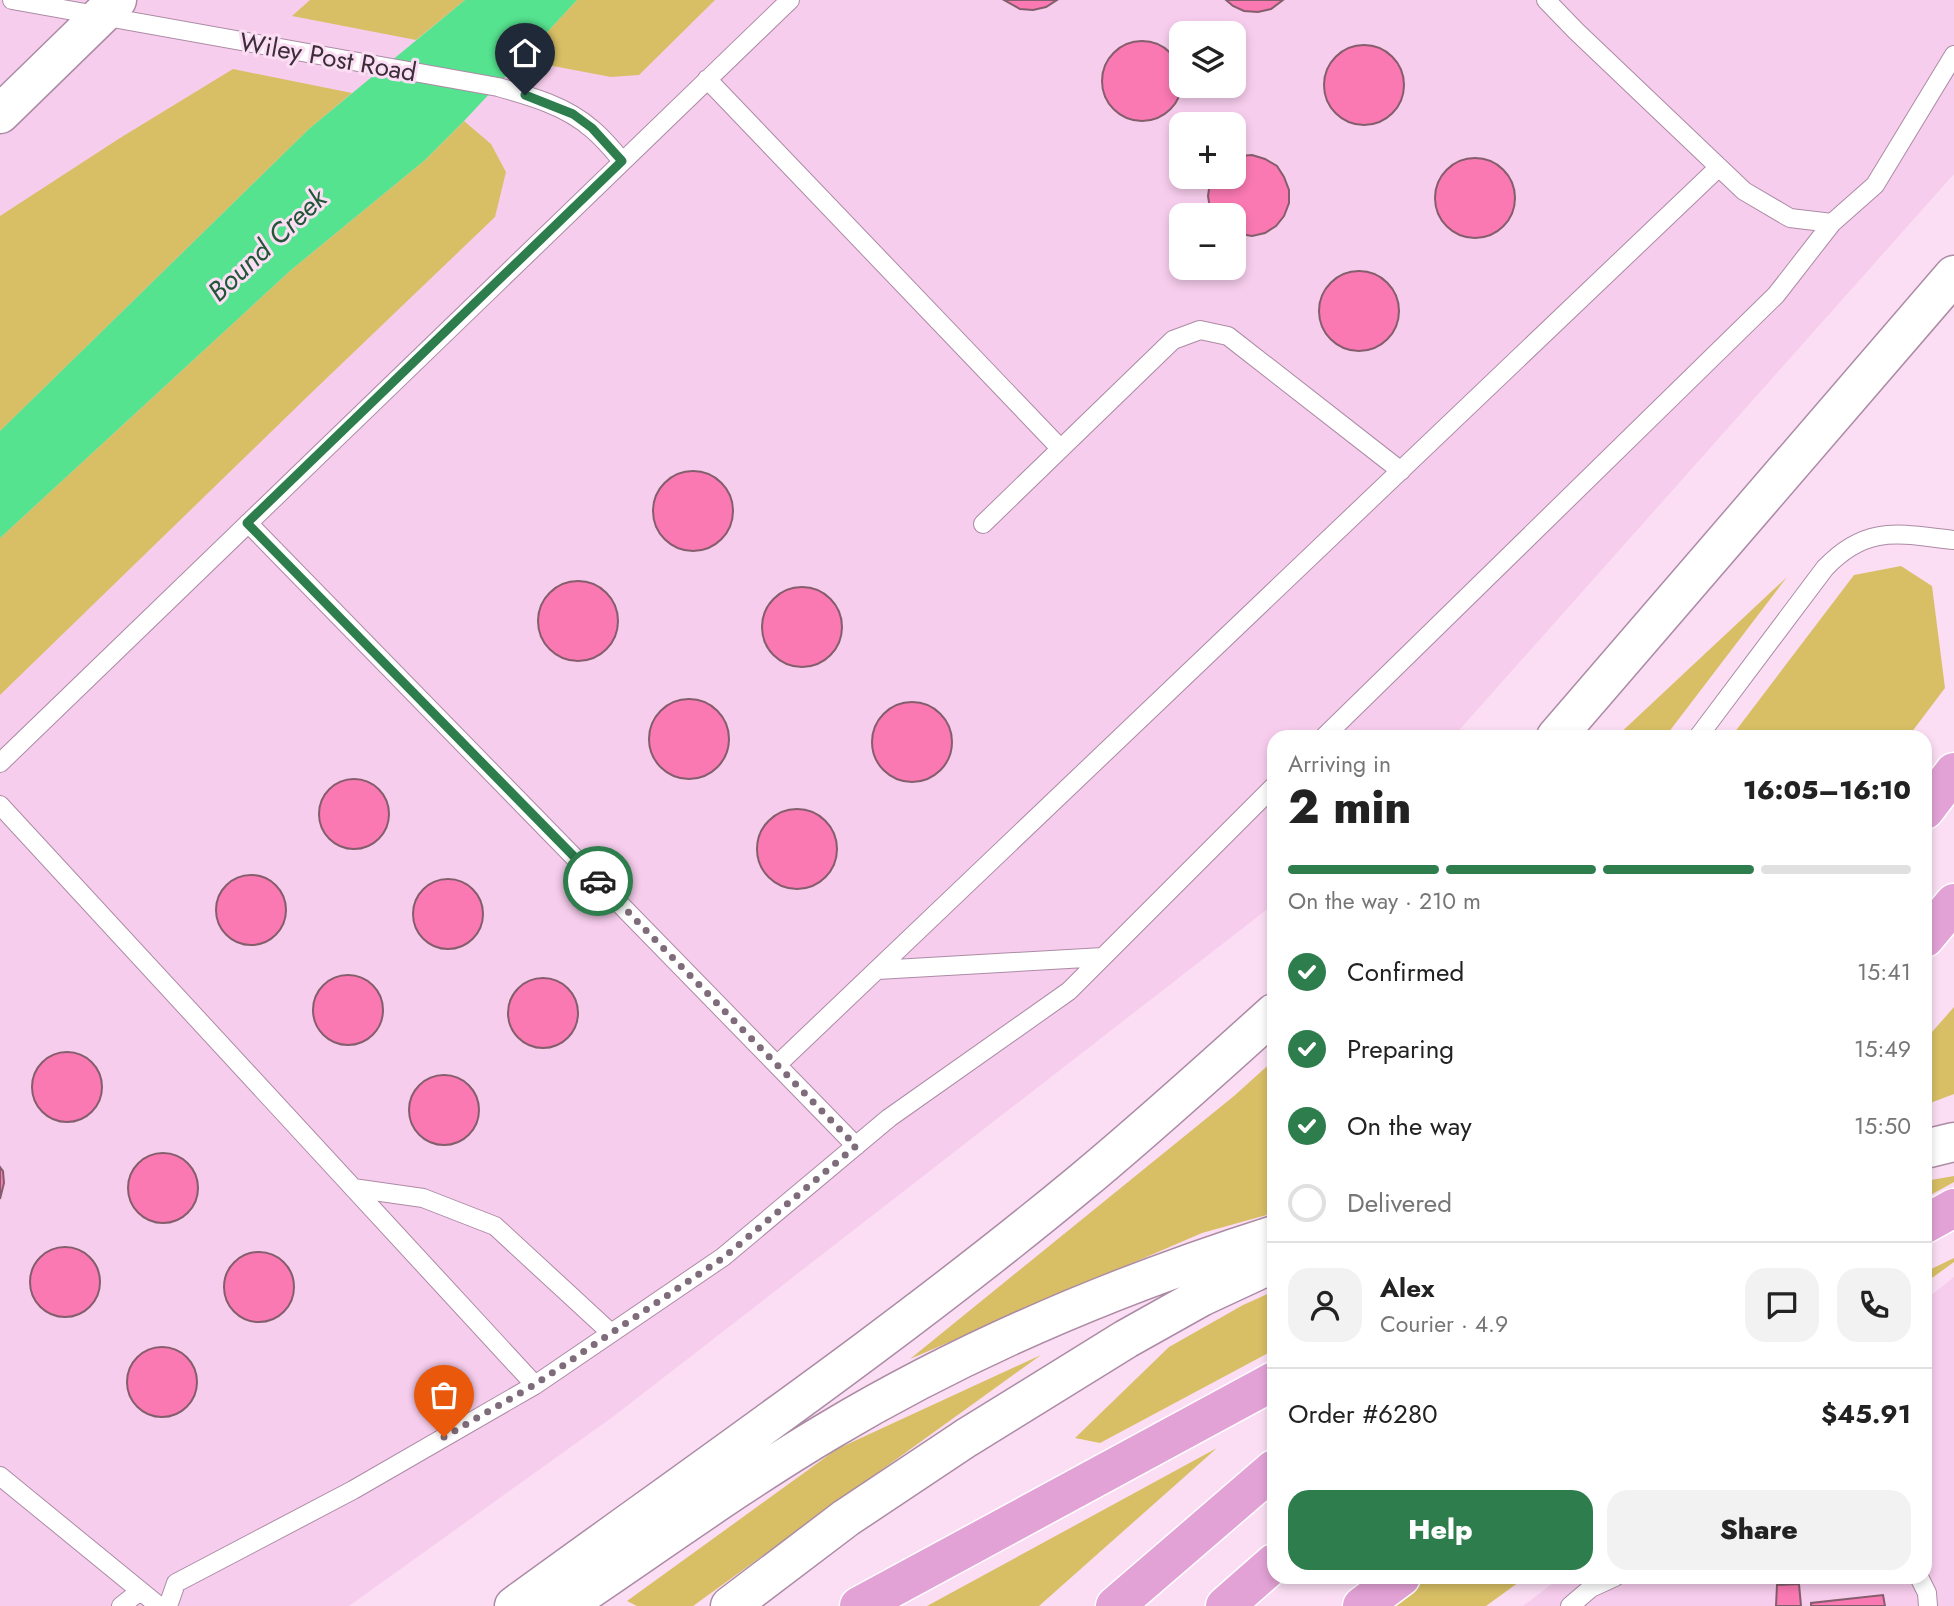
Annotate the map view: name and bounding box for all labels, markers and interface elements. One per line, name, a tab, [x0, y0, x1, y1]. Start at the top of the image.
map controls	[1169, 21, 1246, 280]
button: layers	[1169, 21, 1246, 98]
street label: Wiley Post Road	[237, 23, 419, 91]
pin	[495, 23, 555, 95]
icon: home	[506, 34, 544, 72]
button: +	[1169, 112, 1246, 189]
water label: Bound Creek	[198, 178, 337, 311]
button: −	[1169, 203, 1246, 280]
text: Arriving in	[1288, 747, 1391, 781]
text: 16:05–16:10	[1743, 771, 1911, 809]
text: 2 min	[1288, 774, 1412, 840]
courier	[563, 846, 633, 916]
icon: car	[579, 862, 617, 900]
text: On the way · 210 m	[1288, 884, 1481, 918]
icon: check	[1288, 953, 1326, 991]
text: Confirmed	[1347, 953, 1464, 991]
text: 15:41	[1857, 955, 1911, 989]
icon: check	[1288, 1030, 1326, 1068]
text: Preparing	[1347, 1030, 1454, 1068]
text: 15:49	[1854, 1032, 1911, 1066]
icon: check	[1288, 1107, 1326, 1145]
text: On the way	[1347, 1107, 1472, 1145]
text: 15:50	[1854, 1109, 1911, 1143]
text: Delivered	[1347, 1184, 1452, 1222]
button: person	[1288, 1268, 1362, 1342]
button: chat	[1745, 1268, 1819, 1342]
button: phone	[1837, 1268, 1911, 1342]
text: Alex	[1380, 1269, 1434, 1307]
text: Courier · 4.9	[1380, 1307, 1508, 1341]
pin	[414, 1365, 474, 1437]
icon: bag	[425, 1376, 463, 1414]
text: Order #6280	[1288, 1395, 1438, 1433]
text: $45.91	[1821, 1395, 1911, 1433]
button: Help	[1288, 1490, 1593, 1570]
button: Share	[1607, 1490, 1911, 1570]

